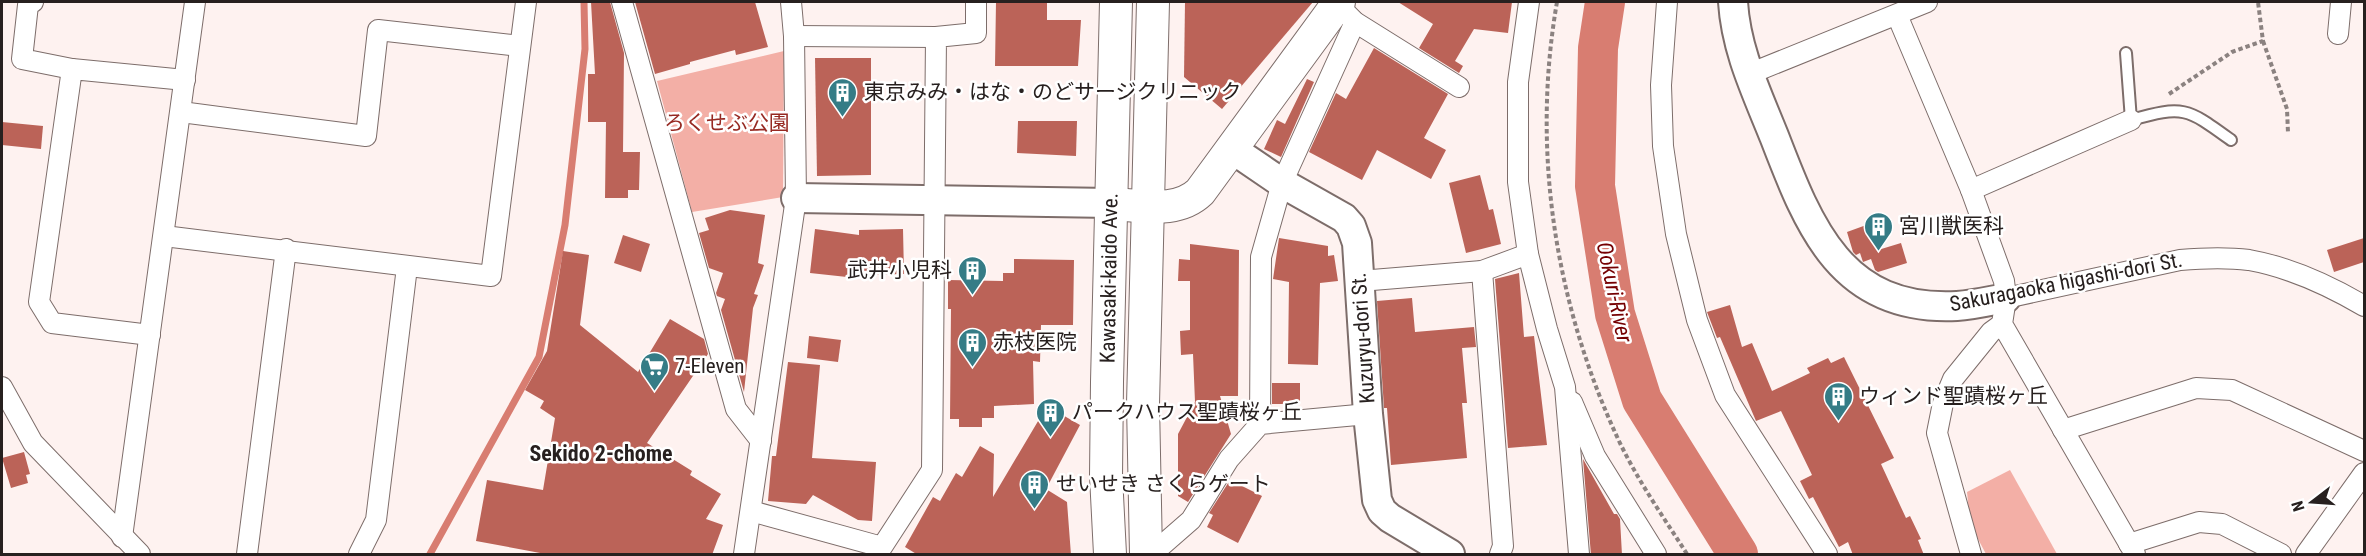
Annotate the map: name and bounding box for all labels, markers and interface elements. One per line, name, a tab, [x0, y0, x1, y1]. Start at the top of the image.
building icon: 東京みみ・はな・のどサージクリニック	[827, 76, 859, 118]
place label: 東京みみ・はな・のどサージクリニック	[864, 80, 1242, 104]
park label: ろくせぶ公園	[664, 111, 790, 135]
street label: Kawasaki-kaido Ave.	[1096, 193, 1122, 363]
building icon: 宮川獣医科	[1862, 210, 1894, 252]
place label: 宮川獣医科	[1899, 214, 2004, 238]
water label: Ookuri-River	[1592, 240, 1637, 345]
street label: Sakuragaoka higashi-dori St.	[1948, 248, 2184, 316]
building icon: 武井小児科	[957, 254, 989, 296]
place label: 武井小児科	[847, 258, 952, 282]
street label: Kuzuryu-dori St.	[1346, 272, 1380, 404]
building icon: 赤枝医院	[956, 326, 988, 368]
place label: 赤枝医院	[993, 330, 1077, 354]
supermarket icon: 7-Eleven	[638, 350, 670, 392]
place label: 7-Eleven	[675, 354, 744, 378]
building icon: ウィンド聖蹟桜ヶ丘	[1822, 380, 1854, 422]
place label: ウィンド聖蹟桜ヶ丘	[1859, 384, 2048, 408]
building icon: パークハウス聖蹟桜ヶ丘	[1035, 396, 1067, 438]
place label: パークハウス聖蹟桜ヶ丘	[1072, 400, 1302, 424]
district label: Sekido 2-chome	[529, 441, 673, 466]
building icon: せいせき さくらゲート	[1019, 468, 1051, 510]
place label: せいせき さくらゲート	[1056, 472, 1271, 496]
north arrow	[2282, 472, 2342, 532]
text: N	[2288, 499, 2309, 514]

